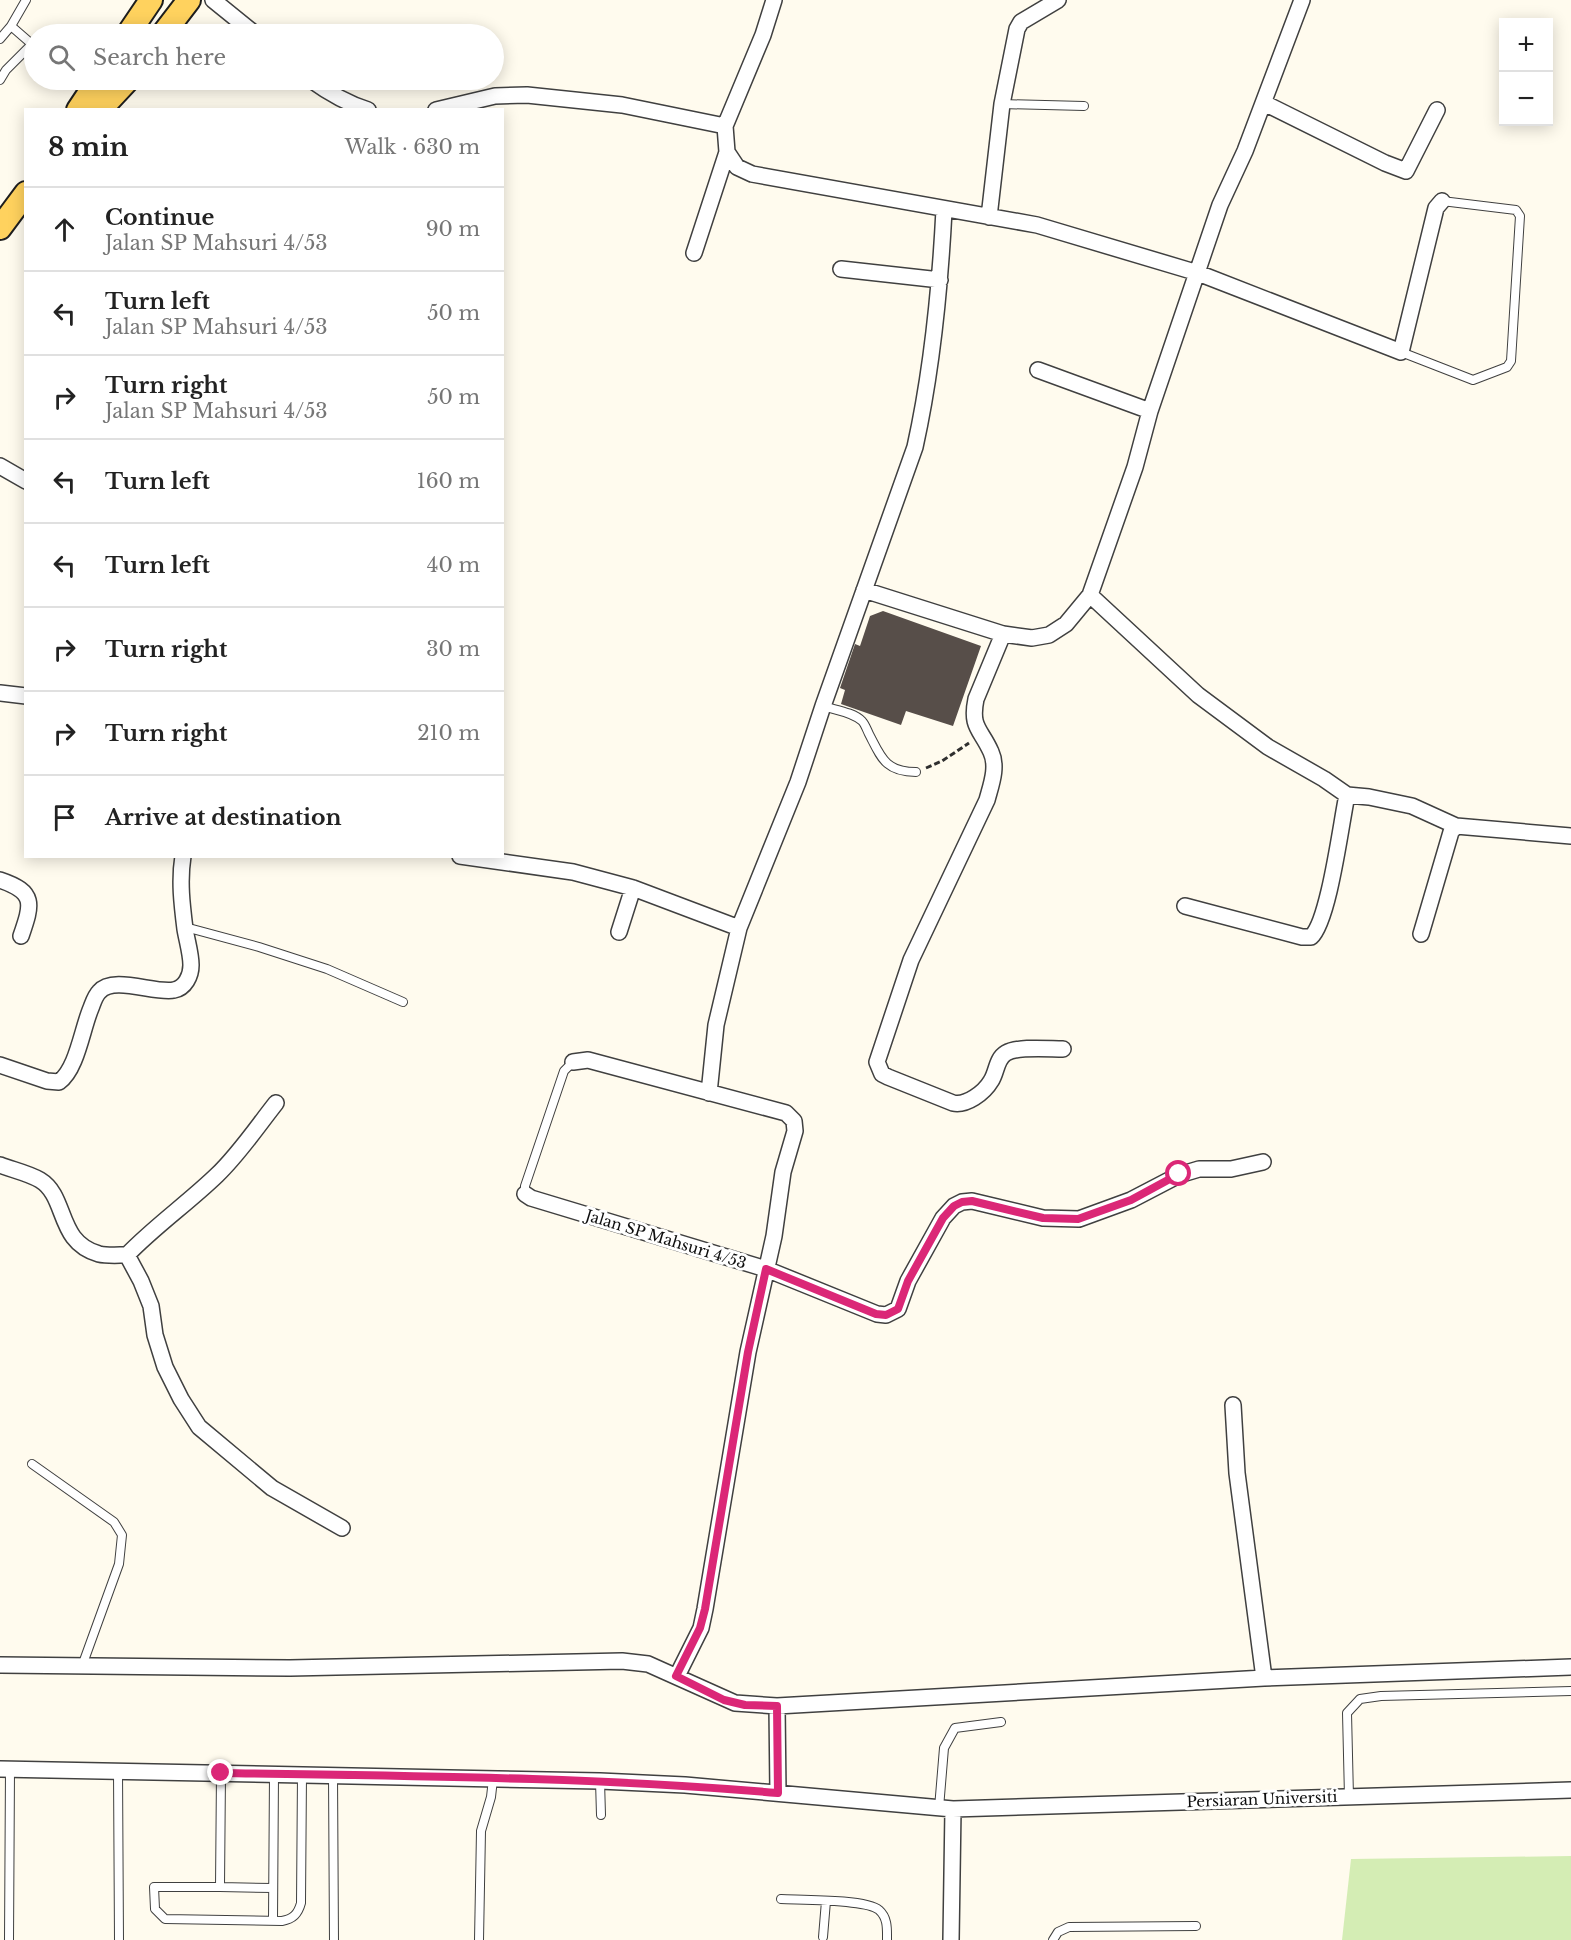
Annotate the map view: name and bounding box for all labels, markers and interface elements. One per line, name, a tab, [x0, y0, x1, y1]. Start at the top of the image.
map controls	[1499, 18, 1553, 126]
button: +	[1499, 18, 1553, 72]
search box	[24, 24, 504, 90]
icon: search	[45, 41, 78, 74]
text: Search here	[93, 44, 226, 71]
button: −	[1499, 72, 1553, 126]
text: 8 min	[48, 131, 128, 163]
text: Walk · 630 m	[345, 135, 480, 159]
text: Continue	[105, 204, 214, 231]
icon: ahead	[48, 213, 81, 246]
text: 90 m	[426, 217, 480, 241]
text: Jalan SP Mahsuri 4/53	[105, 231, 328, 255]
text: Turn left	[105, 288, 210, 315]
icon: left	[48, 297, 81, 330]
text: 50 m	[427, 301, 480, 325]
text: Jalan SP Mahsuri 4/53	[105, 315, 328, 339]
text: Turn right	[105, 372, 227, 399]
icon: right	[48, 381, 81, 414]
text: 50 m	[427, 385, 480, 409]
text: Jalan SP Mahsuri 4/53	[105, 399, 328, 423]
icon: left	[48, 465, 81, 498]
text: Turn left	[105, 468, 210, 495]
text: 160 m	[417, 469, 480, 493]
icon: left	[48, 549, 81, 582]
text: Turn left	[105, 552, 210, 579]
text: 40 m	[427, 553, 480, 577]
icon: right	[48, 633, 81, 666]
text: Turn right	[105, 636, 227, 663]
text: 30 m	[426, 637, 480, 661]
icon: right	[48, 717, 81, 750]
text: Turn right	[105, 720, 227, 747]
text: 210 m	[417, 721, 480, 745]
icon: arrive	[48, 801, 81, 834]
text: Arrive at destination	[105, 804, 342, 831]
route start	[1165, 1160, 1191, 1186]
street label: Jalan SP Mahsuri 4/53	[581, 1205, 749, 1273]
route end	[207, 1759, 233, 1785]
street label: Persiaran Universiti	[1186, 1787, 1338, 1811]

